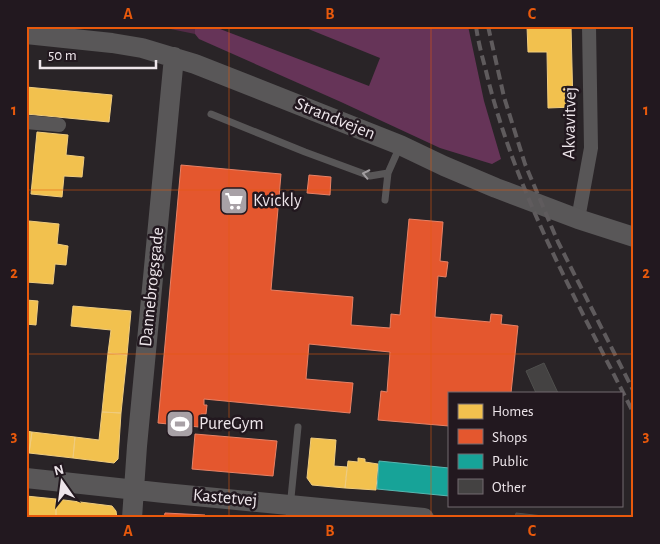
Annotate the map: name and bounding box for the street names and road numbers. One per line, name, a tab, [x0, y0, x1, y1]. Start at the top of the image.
street label: Akvavitvej	[560, 87, 580, 159]
street label: Strandvejen	[292, 95, 378, 143]
street label: Dannebrogsgade	[137, 226, 167, 348]
street label: Kastetvej	[192, 486, 258, 510]

